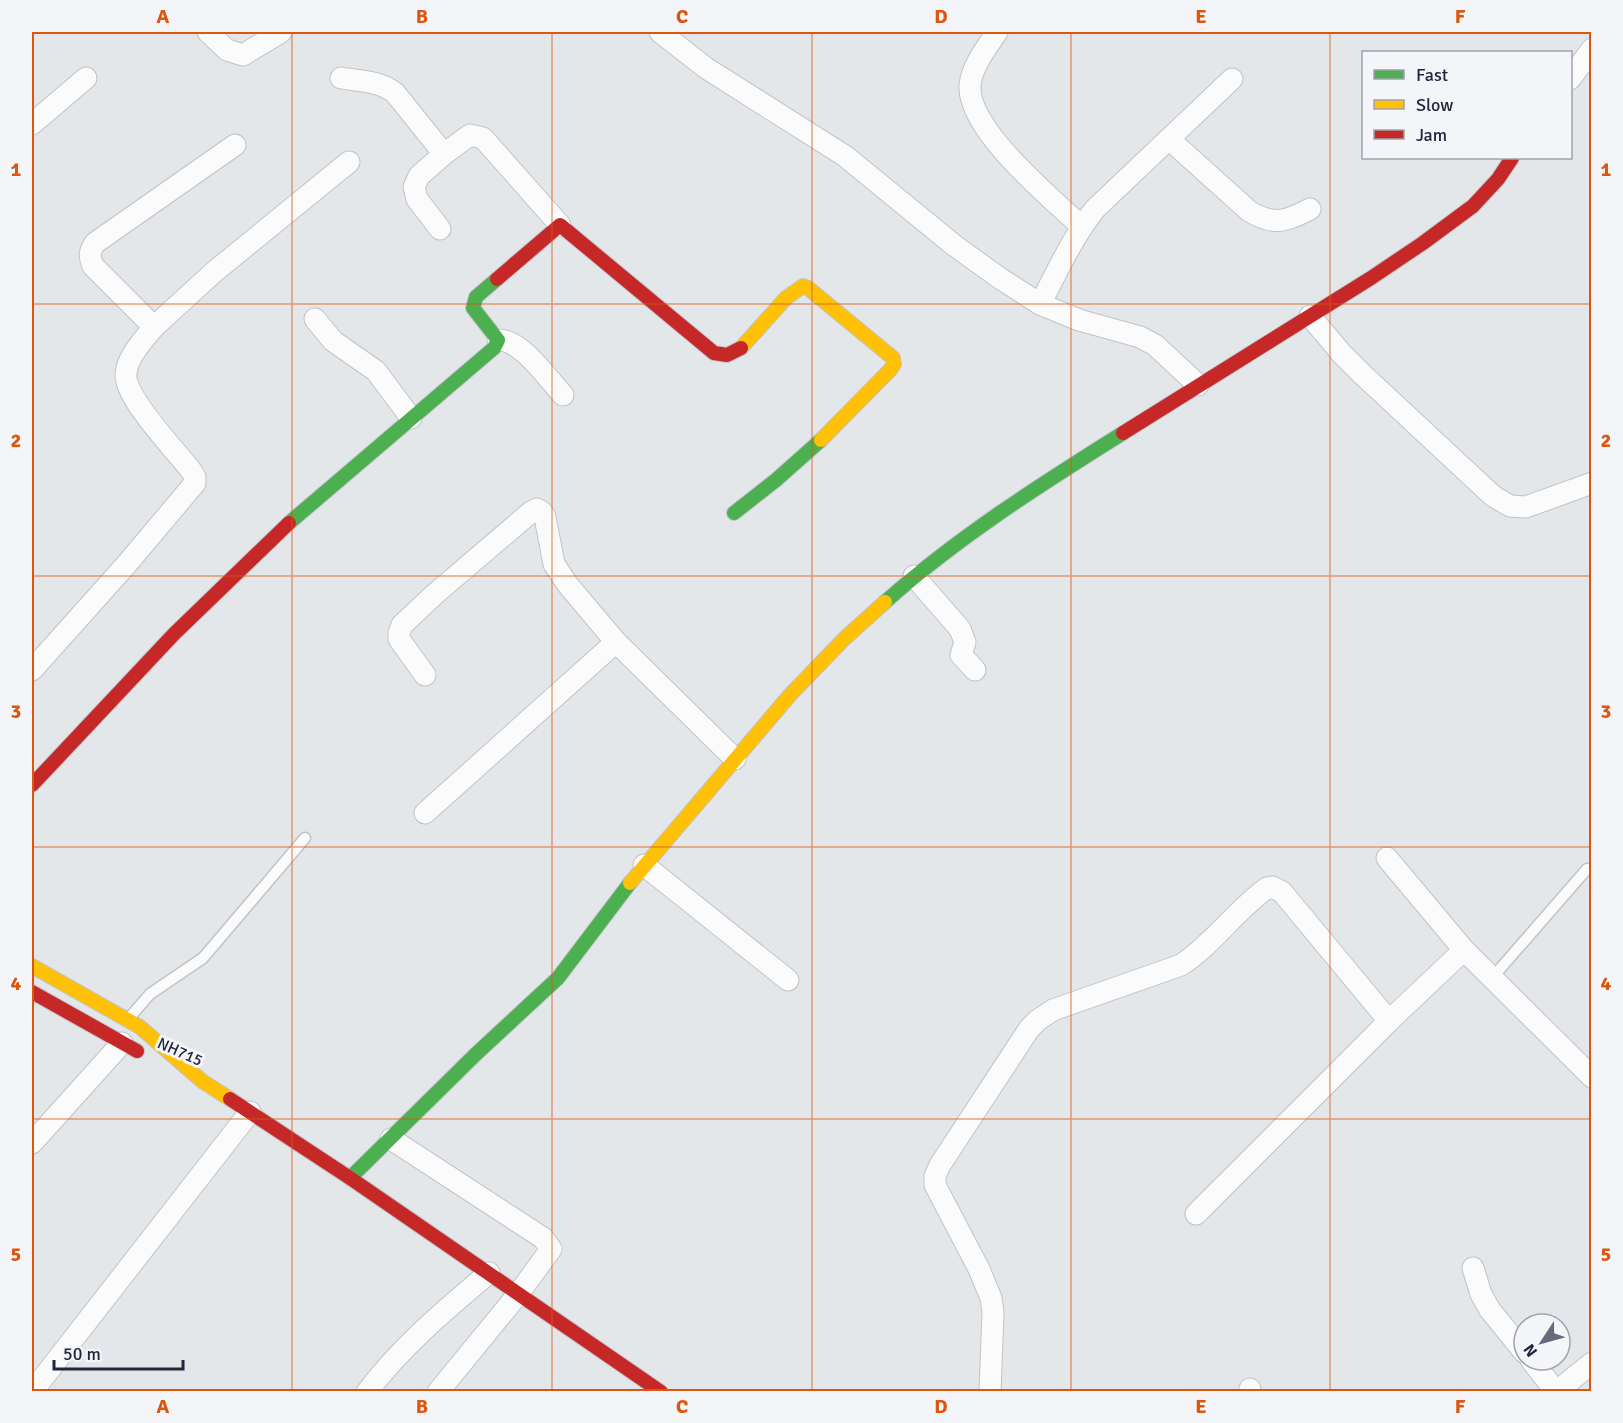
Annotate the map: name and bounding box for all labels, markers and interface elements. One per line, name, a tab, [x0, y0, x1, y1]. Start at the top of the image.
text: A	[157, 4, 170, 29]
text: B	[416, 4, 428, 29]
text: C	[676, 4, 688, 29]
text: D	[934, 4, 948, 29]
text: E	[1195, 4, 1207, 29]
text: F	[1455, 4, 1466, 29]
legend	[1362, 51, 1572, 159]
text: Fast	[1416, 64, 1448, 86]
text: Slow	[1416, 94, 1453, 116]
text: Jam	[1416, 124, 1447, 146]
text: 1	[11, 157, 22, 182]
text: 1	[1601, 157, 1612, 182]
text: 2	[11, 428, 21, 453]
text: 2	[1601, 428, 1611, 453]
text: 3	[11, 699, 21, 724]
text: 3	[1601, 699, 1611, 724]
text: 4	[11, 971, 22, 996]
text: 4	[1601, 971, 1612, 996]
street label: NH715	[154, 1033, 206, 1071]
text: 5	[11, 1242, 21, 1267]
text: 5	[1601, 1242, 1611, 1267]
north arrow	[1512, 1312, 1572, 1372]
scale bar	[54, 1333, 183, 1371]
text: N	[1519, 1340, 1542, 1361]
text: 50 m	[63, 1343, 101, 1365]
text: A	[157, 1394, 170, 1419]
text: B	[416, 1394, 428, 1419]
text: C	[676, 1394, 688, 1419]
text: D	[934, 1394, 948, 1419]
text: E	[1195, 1394, 1207, 1419]
text: F	[1455, 1394, 1466, 1419]

